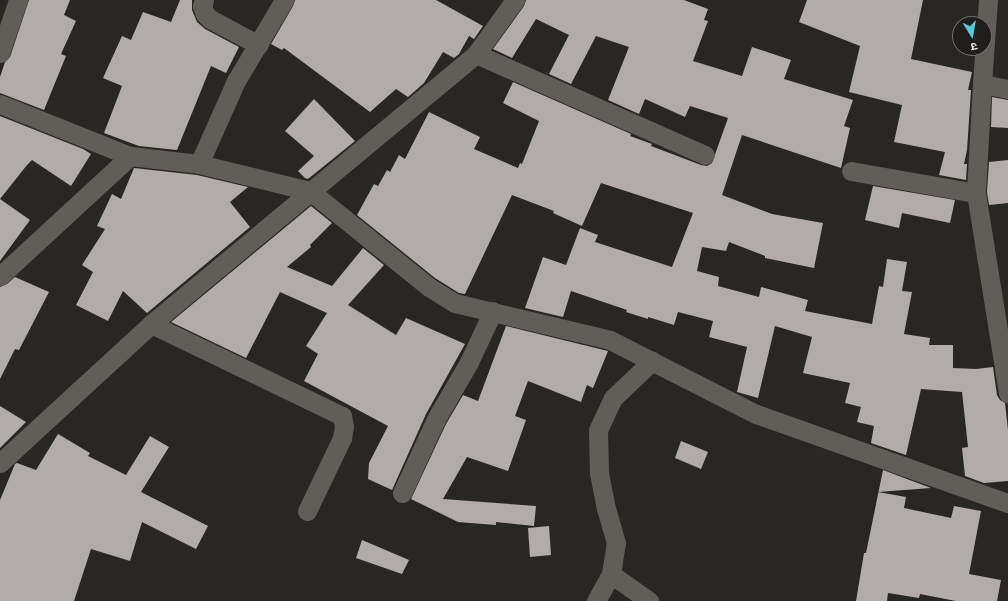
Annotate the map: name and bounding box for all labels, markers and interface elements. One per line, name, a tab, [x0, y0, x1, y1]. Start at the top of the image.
north arrow	[952, 16, 992, 56]
text: उ	[970, 39, 979, 55]

